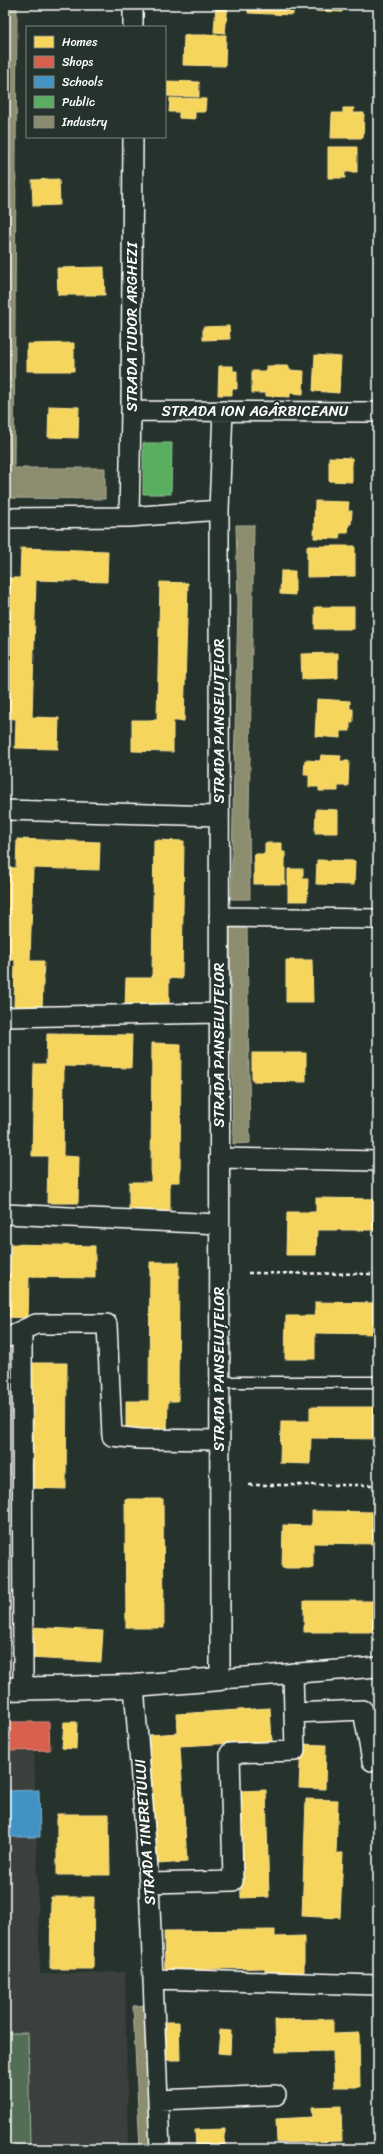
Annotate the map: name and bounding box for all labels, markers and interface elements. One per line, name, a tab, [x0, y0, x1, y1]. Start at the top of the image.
legend	[26, 26, 166, 138]
text: Homes	[62, 31, 98, 53]
text: Shops	[62, 51, 93, 73]
text: Schools	[62, 71, 103, 93]
text: Public	[62, 91, 95, 113]
text: Industry	[61, 111, 108, 133]
street label: STRADA TUDOR ARGHEZI	[119, 241, 145, 412]
street label: STRADA ION AGÂRBICEANU	[162, 398, 349, 424]
street label: STRADA PANSELUȚELOR	[206, 639, 232, 803]
street label: STRADA PANSELUȚELOR	[206, 963, 232, 1127]
street label: STRADA PANSELUȚELOR	[206, 1287, 232, 1451]
street label: STRADA TINERETULUI	[127, 1758, 163, 1906]

